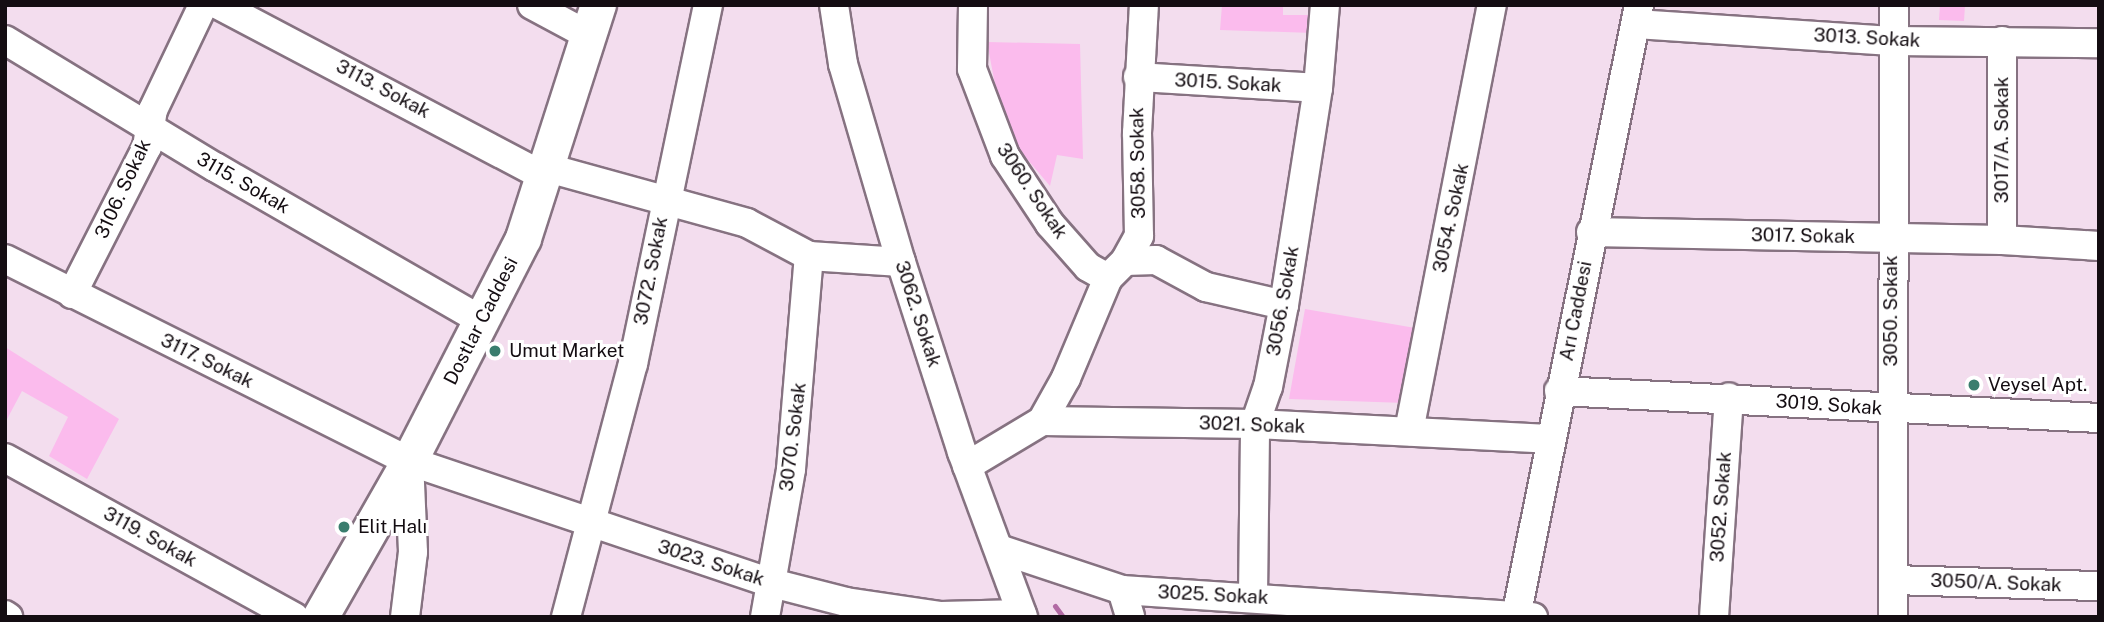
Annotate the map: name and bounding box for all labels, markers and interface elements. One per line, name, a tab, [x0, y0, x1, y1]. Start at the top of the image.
street label: 3013. Sokak	[1813, 24, 1921, 52]
street label: 3113. Sokak	[332, 55, 434, 123]
street label: 3015. Sokak	[1174, 69, 1282, 97]
street label: 3017/A. Sokak	[1991, 77, 2013, 203]
street label: 3058. Sokak	[1126, 107, 1150, 219]
street label: 3106. Sokak	[90, 136, 156, 242]
street label: 3060. Sokak	[992, 139, 1072, 243]
street label: 3115. Sokak	[192, 147, 294, 219]
street label: 3054. Sokak	[1428, 161, 1474, 275]
street label: 3072. Sokak	[629, 215, 673, 327]
street label: 3017. Sokak	[1751, 224, 1855, 248]
street label: 3056. Sokak	[1262, 244, 1304, 358]
street label: Dostlar Caddesi	[439, 253, 523, 389]
street label: 3050. Sokak	[1880, 255, 1902, 367]
street label: 3062. Sokak	[890, 258, 946, 370]
street label: Arı Caddesi	[1555, 259, 1597, 363]
street label: 3117. Sokak	[157, 329, 257, 393]
place label: Umut Market	[509, 340, 624, 362]
marker: Umut Market	[487, 343, 503, 359]
place label: Veysel Apt.	[1988, 374, 2087, 396]
marker: Veysel Apt.	[1966, 377, 1982, 393]
street label: 3070. Sokak	[775, 381, 811, 493]
street label: 3019. Sokak	[1775, 390, 1883, 420]
street label: 3021. Sokak	[1198, 412, 1306, 438]
street label: 3052. Sokak	[1706, 451, 1736, 563]
street label: 3119. Sokak	[99, 502, 201, 572]
place label: Elit Halı	[358, 516, 427, 538]
marker: Elit Halı	[336, 519, 352, 535]
street label: 3023. Sokak	[655, 535, 767, 591]
street label: 3050/A. Sokak	[1930, 569, 2062, 597]
street label: 3025. Sokak	[1157, 581, 1269, 609]

